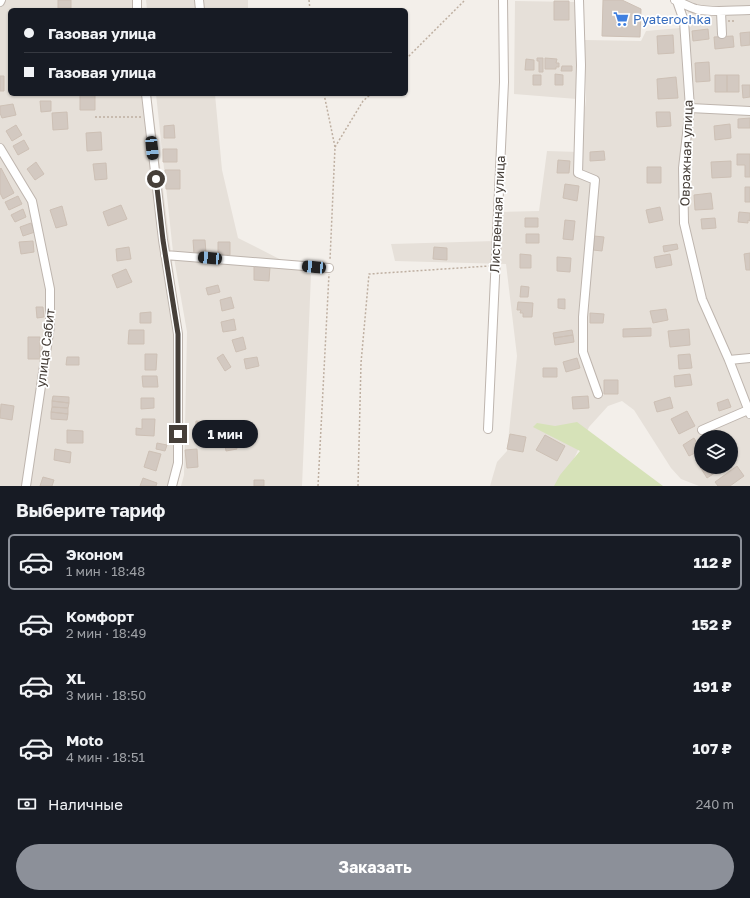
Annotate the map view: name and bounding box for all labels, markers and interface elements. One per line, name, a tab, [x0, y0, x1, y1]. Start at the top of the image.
supermarket icon: Pyaterochka	[612, 10, 630, 28]
place label: Pyaterochka	[633, 11, 711, 27]
text: Газовая улица	[48, 24, 156, 42]
text: Газовая улица	[48, 63, 156, 81]
street label: Овражная улица	[676, 99, 696, 207]
car	[145, 135, 159, 161]
street label: Лиственная улица	[486, 155, 508, 273]
route start	[147, 170, 165, 188]
car	[198, 251, 222, 265]
car	[302, 260, 326, 274]
street label: улица Сабит	[32, 307, 58, 388]
callout: 1 мин	[192, 420, 258, 448]
route end	[169, 425, 187, 443]
text: 1 мин	[207, 426, 243, 442]
map controls	[694, 430, 738, 474]
button: layers	[694, 430, 738, 474]
text: Выберите тариф	[16, 499, 165, 521]
icon: car	[18, 544, 54, 580]
text: Эконом	[66, 545, 123, 563]
text: 112 ₽	[694, 553, 732, 571]
text: 1 мин · 18:48	[66, 563, 145, 579]
icon: car	[18, 606, 54, 642]
text: Комфорт	[66, 607, 134, 625]
text: 152 ₽	[692, 615, 732, 633]
text: 2 мин · 18:49	[66, 625, 146, 641]
icon: car	[18, 668, 54, 704]
text: XL	[66, 669, 85, 687]
text: 191 ₽	[693, 677, 732, 695]
text: 3 мин · 18:50	[66, 687, 146, 703]
icon: car	[18, 730, 54, 766]
text: Moto	[66, 731, 103, 749]
text: 107 ₽	[692, 739, 732, 757]
text: 4 мин · 18:51	[66, 749, 145, 765]
icon: cash	[16, 793, 38, 815]
text: Наличные	[48, 795, 123, 813]
text: 240 m	[696, 796, 734, 812]
button: Заказать	[16, 844, 734, 890]

